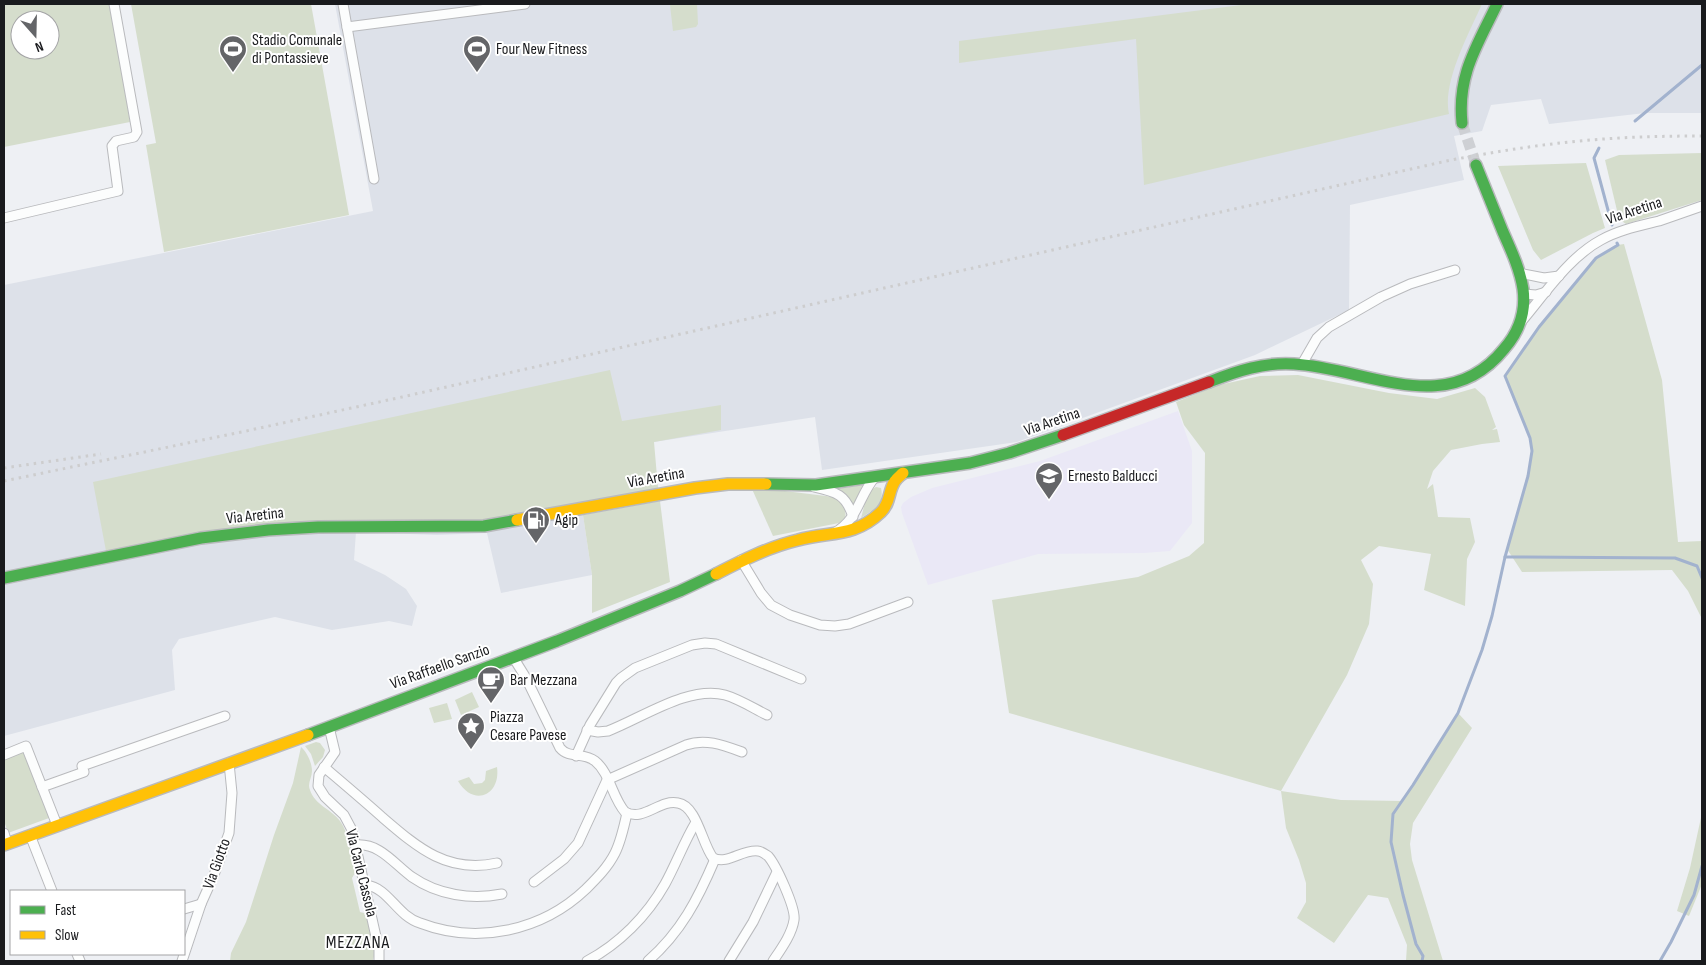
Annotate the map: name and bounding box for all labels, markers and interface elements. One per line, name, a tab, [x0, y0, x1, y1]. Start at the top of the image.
north arrow	[10, 10, 60, 60]
place label: Stadio Comunale di Pontassieve	[252, 31, 342, 68]
sports icon: Stadio Comunale di Pontassieve	[218, 34, 248, 73]
sports icon: Four New Fitness	[462, 34, 492, 73]
text: N	[33, 37, 46, 56]
place label: Four New Fitness	[496, 40, 587, 59]
street label: Via Aretina	[1604, 193, 1664, 229]
street label: Via Aretina	[1022, 404, 1082, 440]
school or university icon: Ernesto Balducci	[1034, 461, 1064, 500]
street label: Via Aretina	[626, 464, 686, 492]
place label: Ernesto Balducci	[1068, 467, 1158, 486]
street label: Via Aretina	[225, 504, 285, 528]
fuel station icon: Agip	[521, 505, 551, 544]
place label: Agip	[554, 511, 578, 530]
street label: Via Raffaello Sanzio	[388, 640, 492, 694]
cafe icon: Bar Mezzana	[476, 665, 506, 704]
place label: Bar Mezzana	[510, 671, 577, 690]
place label: Piazza Cesare Pavese	[490, 708, 566, 745]
place icon: Piazza Cesare Pavese	[456, 711, 486, 750]
street label: Via Carlo Cassola	[341, 827, 381, 919]
street label: Via Giotto	[199, 836, 235, 892]
legend	[10, 890, 185, 955]
text: Fast	[55, 901, 77, 920]
text: Slow	[55, 926, 79, 945]
district label: MEZZANA	[326, 932, 390, 953]

